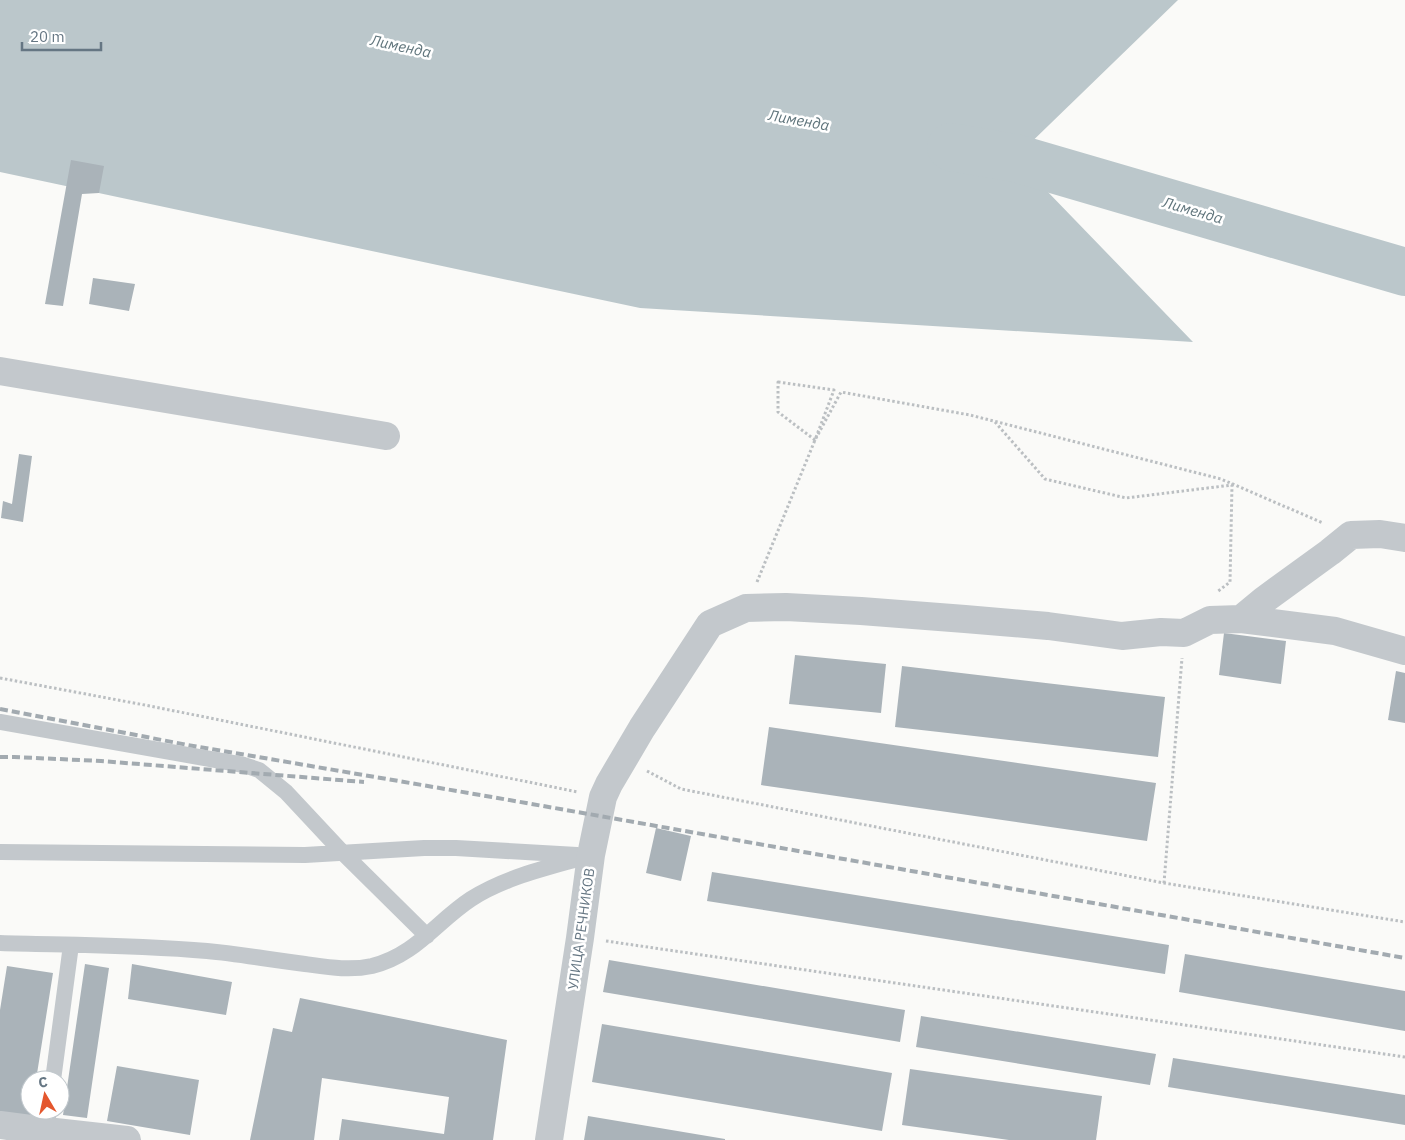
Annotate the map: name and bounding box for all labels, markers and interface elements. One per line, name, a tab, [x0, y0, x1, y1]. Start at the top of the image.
scale bar	[22, 20, 101, 52]
text: 20 m	[30, 27, 65, 46]
water label: Лименда	[368, 30, 433, 62]
water label: Лименда	[766, 105, 831, 135]
water label: Лименда	[1160, 192, 1226, 228]
street label: УЛИЦА РЕЧНИКОВ	[564, 867, 598, 991]
north arrow	[20, 1070, 70, 1120]
text: С	[37, 1073, 49, 1092]

